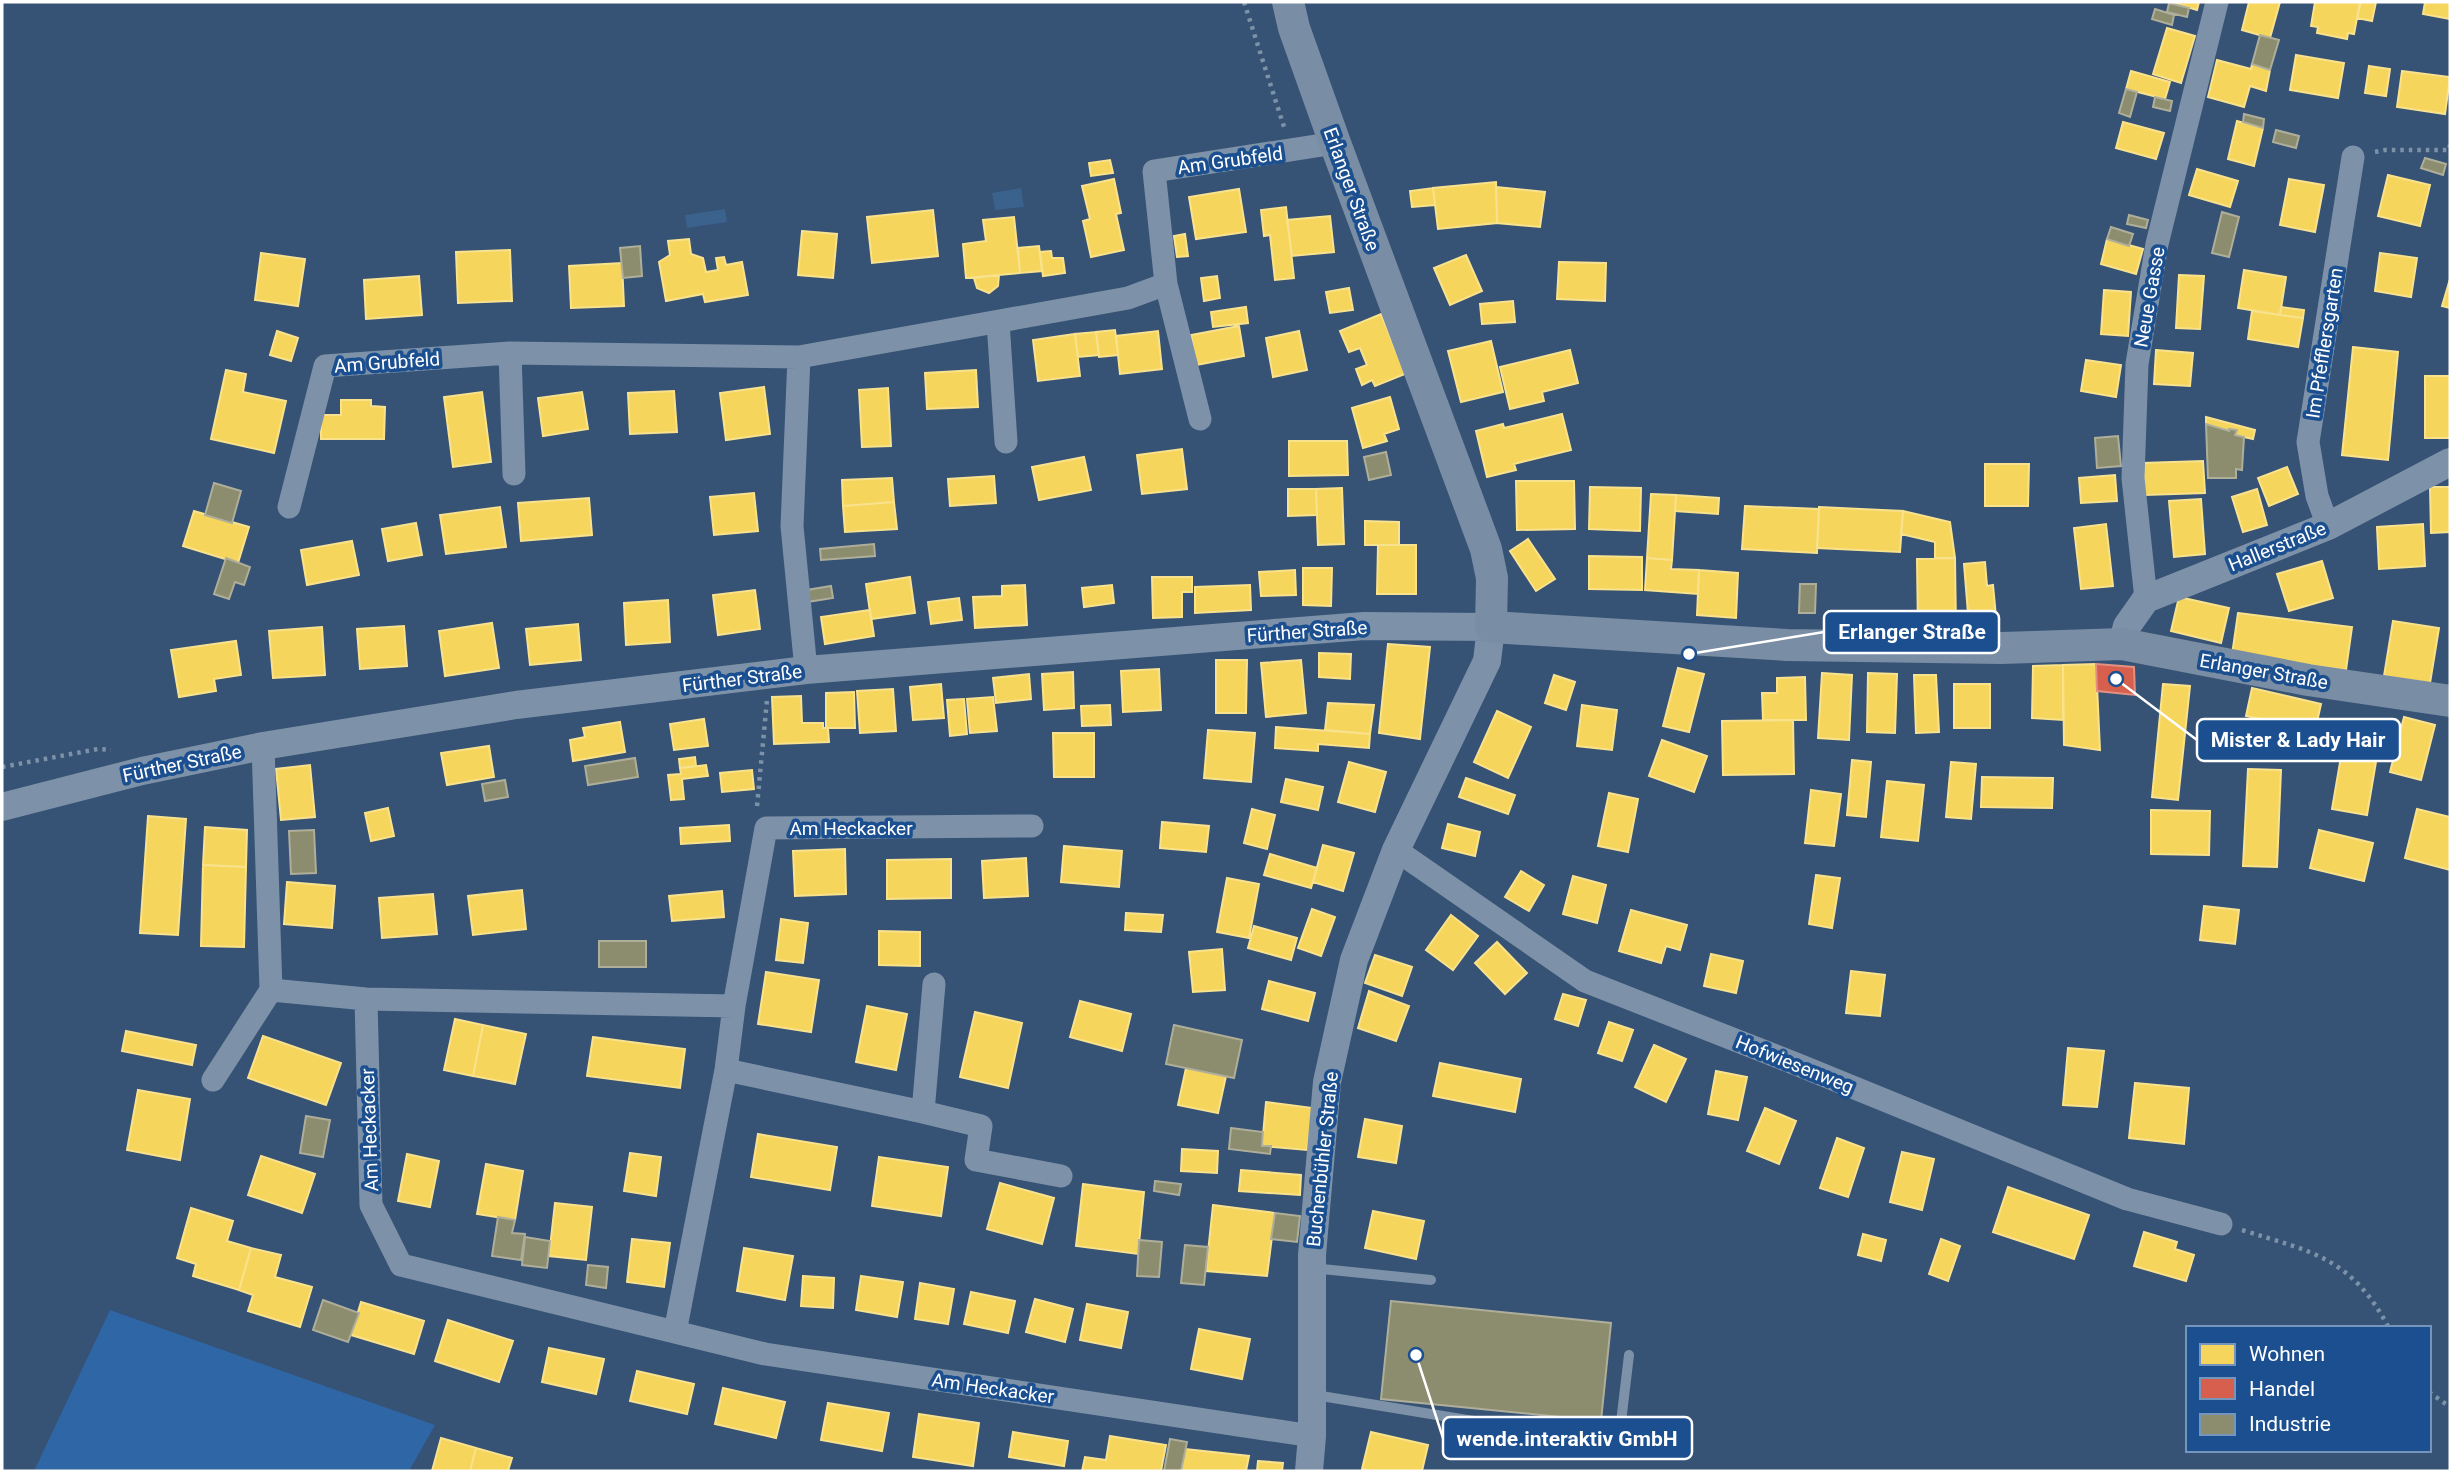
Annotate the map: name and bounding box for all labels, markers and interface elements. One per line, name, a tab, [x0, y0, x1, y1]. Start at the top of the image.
street label: Erlanger Straße	[1319, 124, 1385, 254]
street label: Am Grubfeld	[1176, 142, 1284, 179]
street label: Neue Gasse	[2129, 245, 2170, 349]
street label: Im Pfefflersgarten	[2301, 266, 2348, 420]
street label: Am Grubfeld	[333, 347, 441, 378]
street label: Hallerstraße	[2225, 516, 2329, 577]
callout: Erlanger Straße	[1824, 611, 1999, 653]
street label: Fürther Straße	[1246, 616, 1368, 647]
text: Erlanger Straße	[1838, 620, 1986, 644]
street label: Erlanger Straße	[2198, 649, 2330, 694]
street label: Fürther Straße	[681, 660, 803, 697]
callout: Mister & Lady Hair	[2197, 719, 2400, 761]
text: Mister & Lady Hair	[2211, 728, 2386, 752]
street label: Fürther Straße	[121, 740, 244, 787]
street label: Am Heckacker	[789, 817, 913, 840]
street label: Hofwiesenweg	[1732, 1030, 1857, 1099]
street label: Am Heckacker	[356, 1067, 383, 1192]
street label: Buchenbühler Straße	[1302, 1070, 1343, 1248]
legend	[2186, 1326, 2431, 1452]
text: Wohnen	[2249, 1342, 2325, 1366]
street label: Am Heckacker	[930, 1369, 1056, 1409]
text: Handel	[2249, 1377, 2315, 1401]
text: Industrie	[2249, 1412, 2331, 1436]
callout: wende.interaktiv GmbH	[1443, 1417, 1692, 1459]
text: wende.interaktiv GmbH	[1456, 1427, 1678, 1451]

